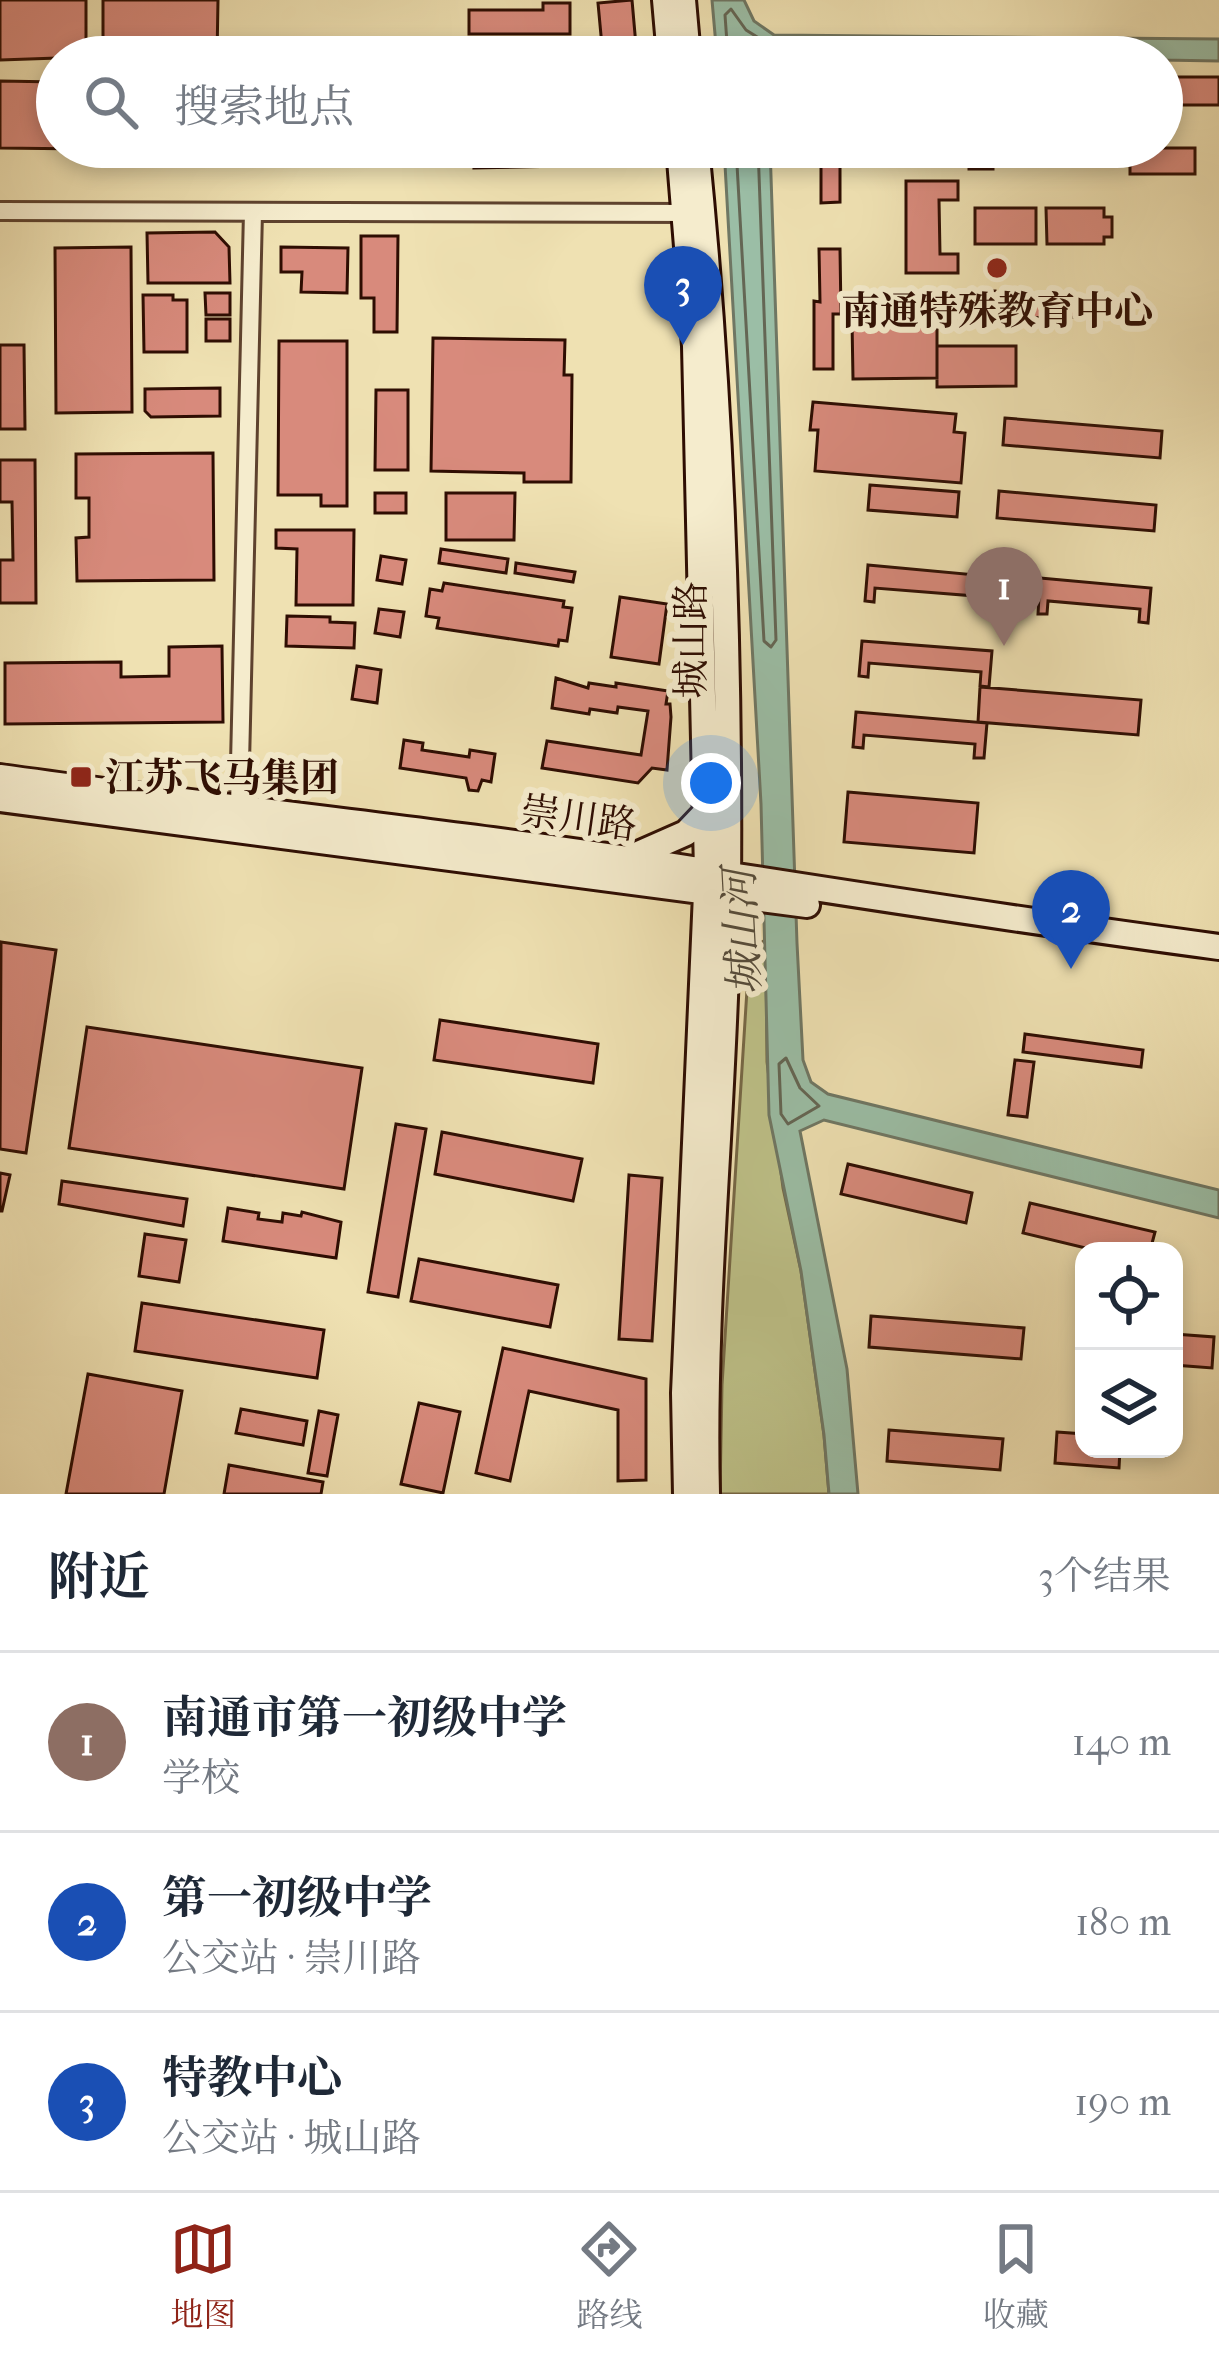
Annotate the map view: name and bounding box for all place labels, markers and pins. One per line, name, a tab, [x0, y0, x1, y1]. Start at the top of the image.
pin: 3	[644, 246, 722, 345]
marker: 南通特殊教育中心	[984, 255, 1010, 281]
place label: 南通特殊教育中心	[841, 288, 1153, 334]
pin: 1	[965, 547, 1043, 646]
place label: 江苏飞马集团	[105, 755, 339, 801]
marker: 江苏飞马集团	[68, 764, 94, 790]
pin: 2	[1032, 870, 1110, 969]

